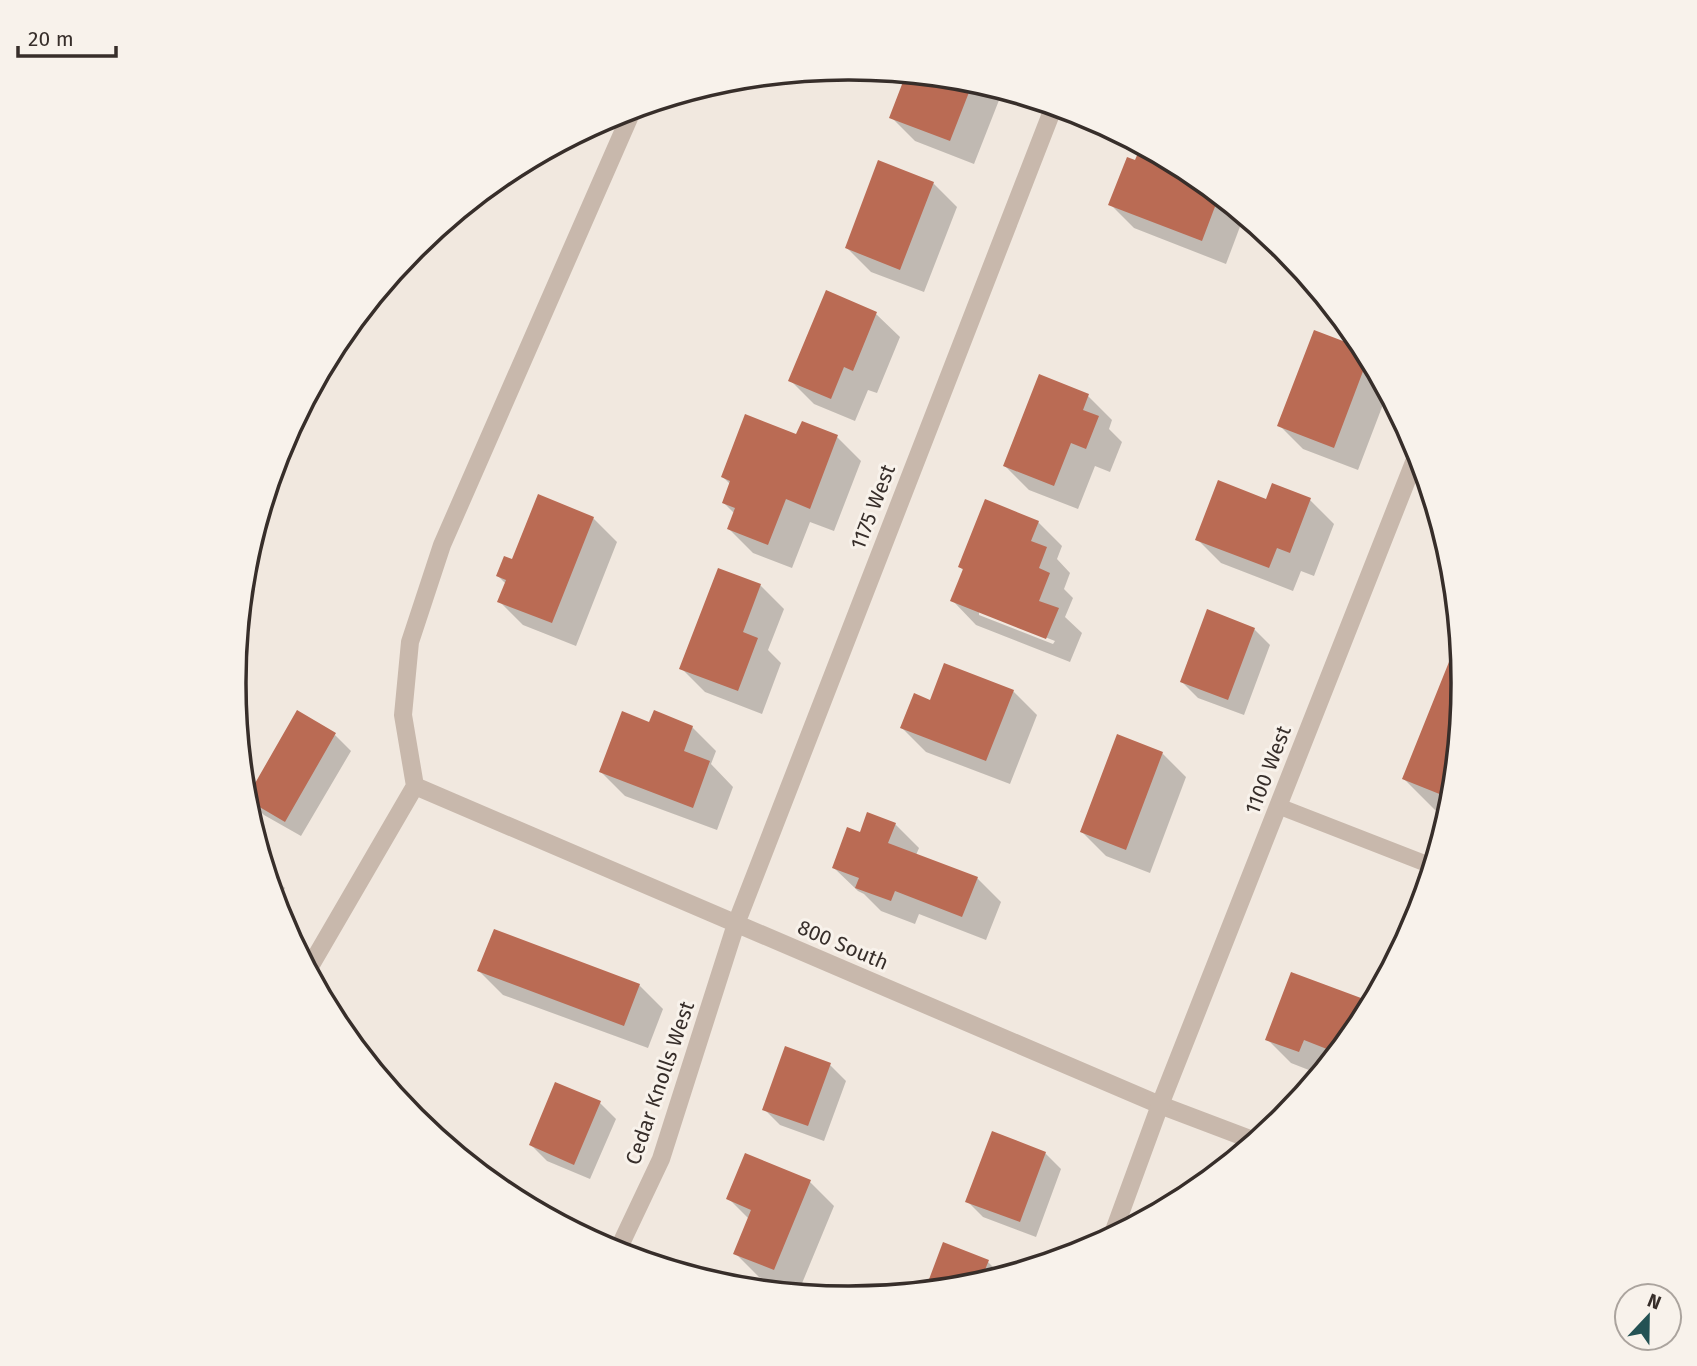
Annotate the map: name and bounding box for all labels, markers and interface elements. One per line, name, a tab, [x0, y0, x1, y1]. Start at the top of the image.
scale bar	[18, 14, 116, 58]
text: 20 m	[28, 26, 74, 52]
street label: 1175 West	[845, 460, 901, 553]
street label: 1100 West	[1239, 722, 1297, 818]
street label: 800 South	[794, 914, 892, 976]
street label: Cedar Knolls West	[620, 998, 700, 1168]
north arrow	[1613, 1282, 1683, 1352]
text: N	[1644, 1289, 1664, 1315]

